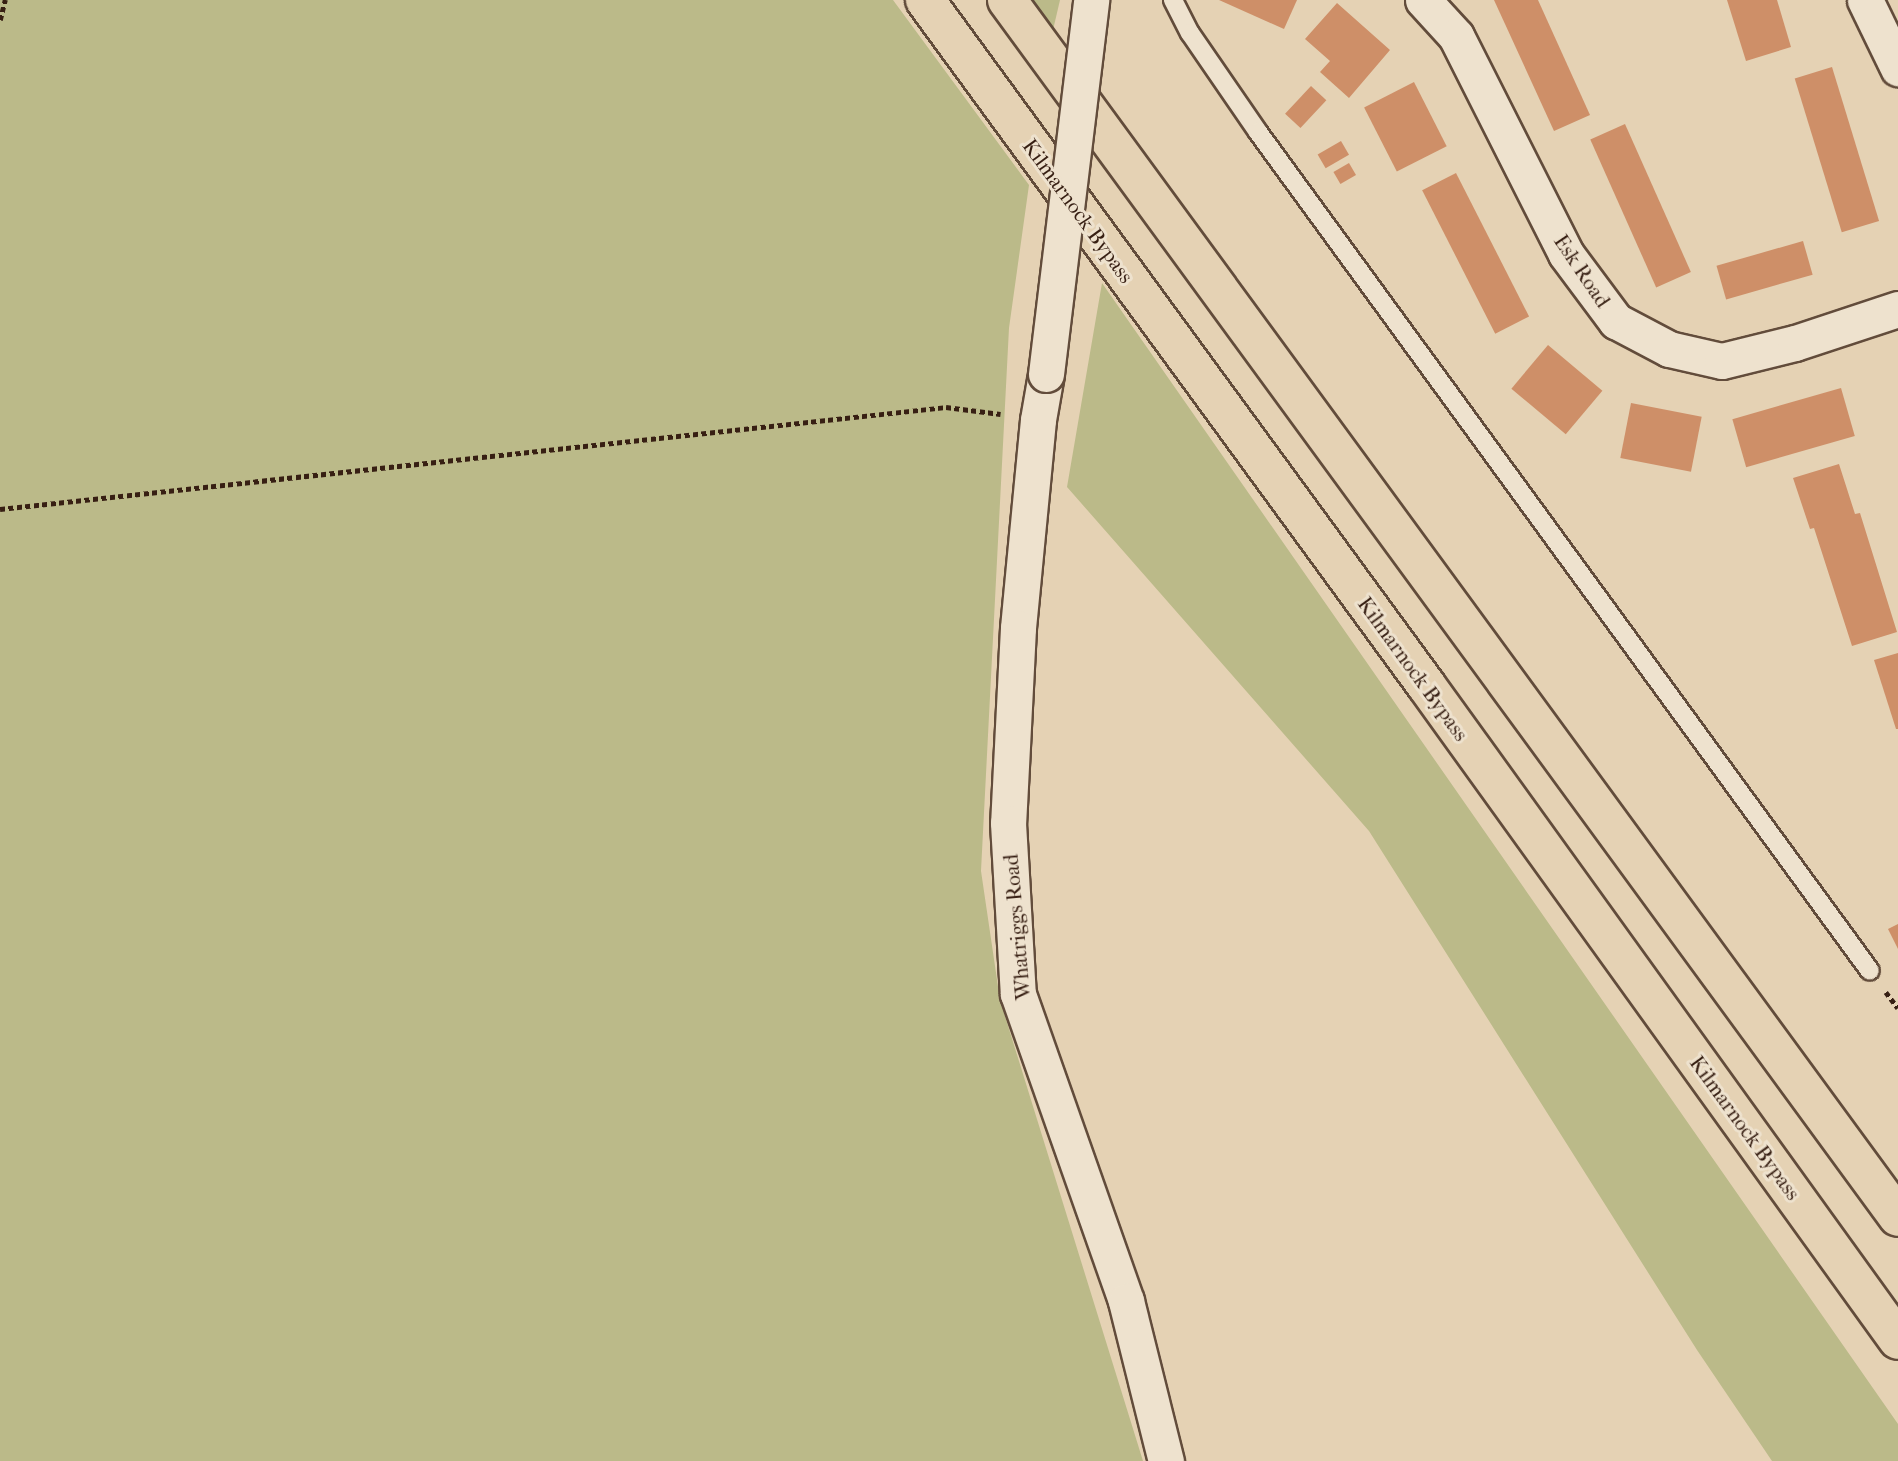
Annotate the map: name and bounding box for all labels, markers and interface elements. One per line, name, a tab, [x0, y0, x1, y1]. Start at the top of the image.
street label: Kilmarnock Bypass	[1017, 134, 1139, 288]
street label: Esk Road	[1548, 230, 1616, 312]
street label: Kilmarnock Bypass	[1352, 592, 1474, 746]
street label: Whatriggs Road	[998, 853, 1036, 1001]
street label: Kilmarnock Bypass	[1684, 1051, 1806, 1205]

